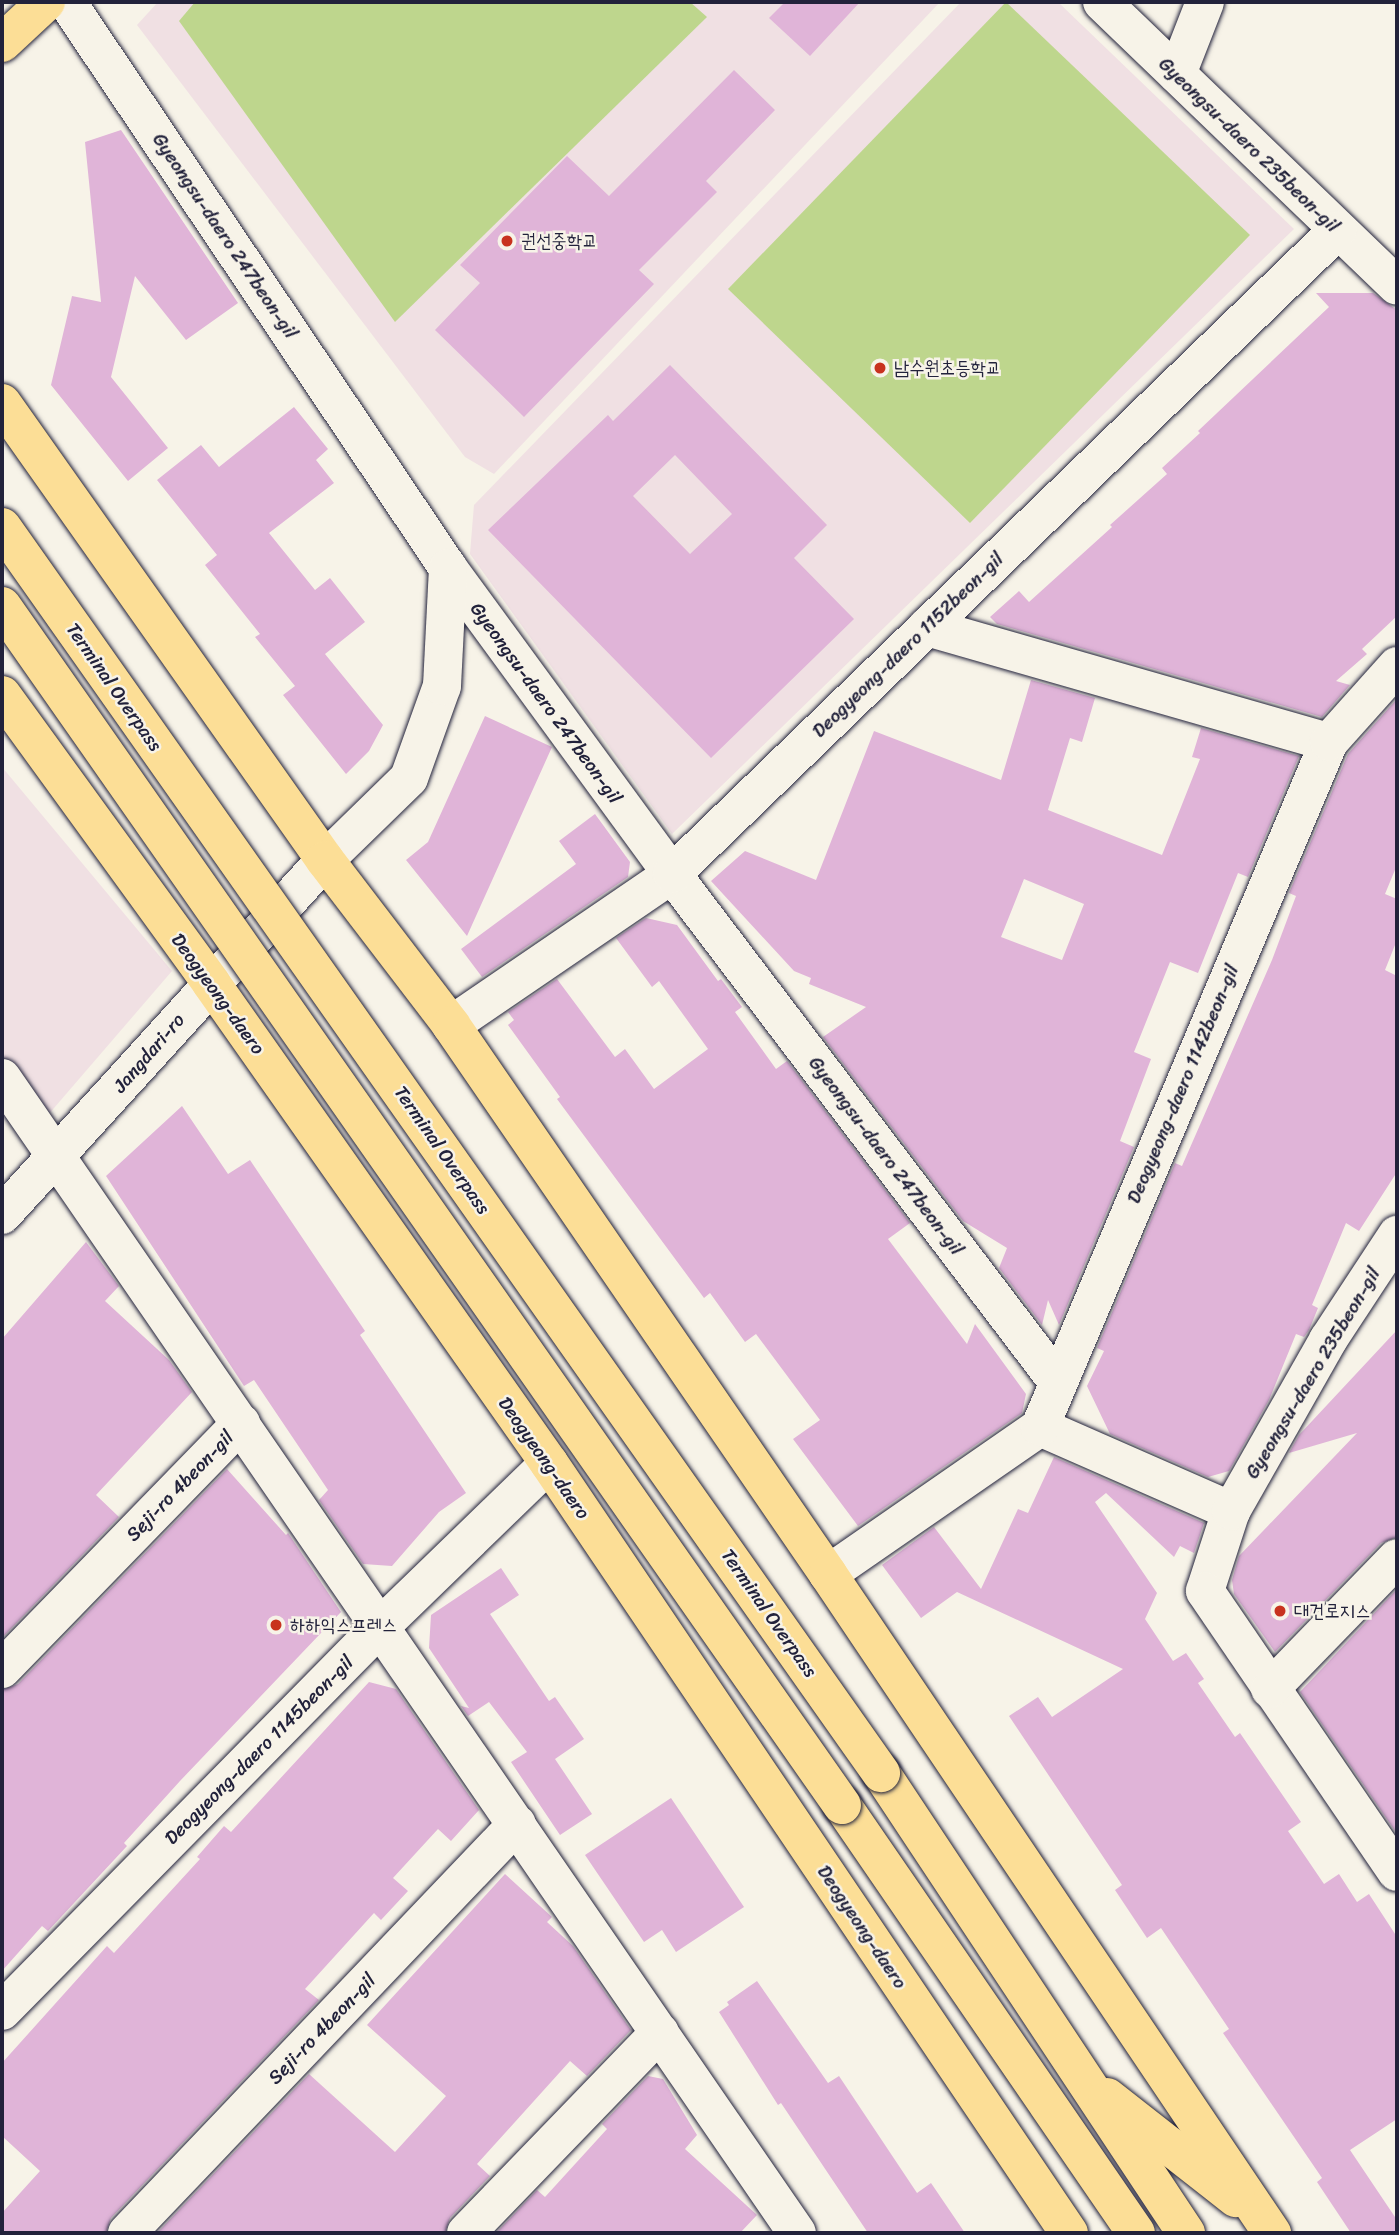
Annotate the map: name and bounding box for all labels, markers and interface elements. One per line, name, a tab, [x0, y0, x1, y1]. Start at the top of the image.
street label: Gyeongsu-daero 235beon-gil	[1154, 53, 1344, 237]
street label: Gyeongsu-daero 247beon-gil	[148, 129, 302, 343]
place label: 권선중학교	[521, 230, 597, 252]
marker: 권선중학교	[499, 233, 515, 249]
place label: 남수원초등학교	[894, 357, 1001, 379]
marker: 남수원초등학교	[872, 360, 888, 376]
street label: Deogyeong-daero 1152beon-gil	[808, 548, 1008, 742]
street label: Gyeongsu-daero 247beon-gil	[465, 598, 627, 808]
street label: Terminal Overpass	[61, 618, 167, 756]
street label: Deogyeong-daero	[166, 929, 270, 1059]
street label: Deogyeong-daero 1142beon-gil	[1122, 961, 1244, 1207]
street label: Jangdari-ro	[109, 1009, 189, 1097]
street label: Gyeongsu-daero 247beon-gil	[804, 1052, 968, 1260]
street label: Terminal Overpass	[389, 1081, 495, 1219]
street label: Gyeongsu-daero 235beon-gil	[1241, 1263, 1385, 1483]
street label: Deogyeong-daero	[493, 1393, 595, 1523]
street label: Seji-ro 4beon-gil	[121, 1426, 239, 1546]
street label: Terminal Overpass	[716, 1544, 822, 1682]
place label: 대건로지스	[1294, 1600, 1370, 1622]
marker: 대건로지스	[1272, 1603, 1288, 1619]
place label: 하하익스프레스	[290, 1614, 397, 1636]
marker: 하하익스프레스	[268, 1617, 284, 1633]
street label: Deogyeong-daero 1145beon-gil	[160, 1651, 358, 1849]
street label: Deogyeong-daero	[812, 1861, 912, 1993]
street label: Seji-ro 4beon-gil	[263, 1969, 381, 2089]

